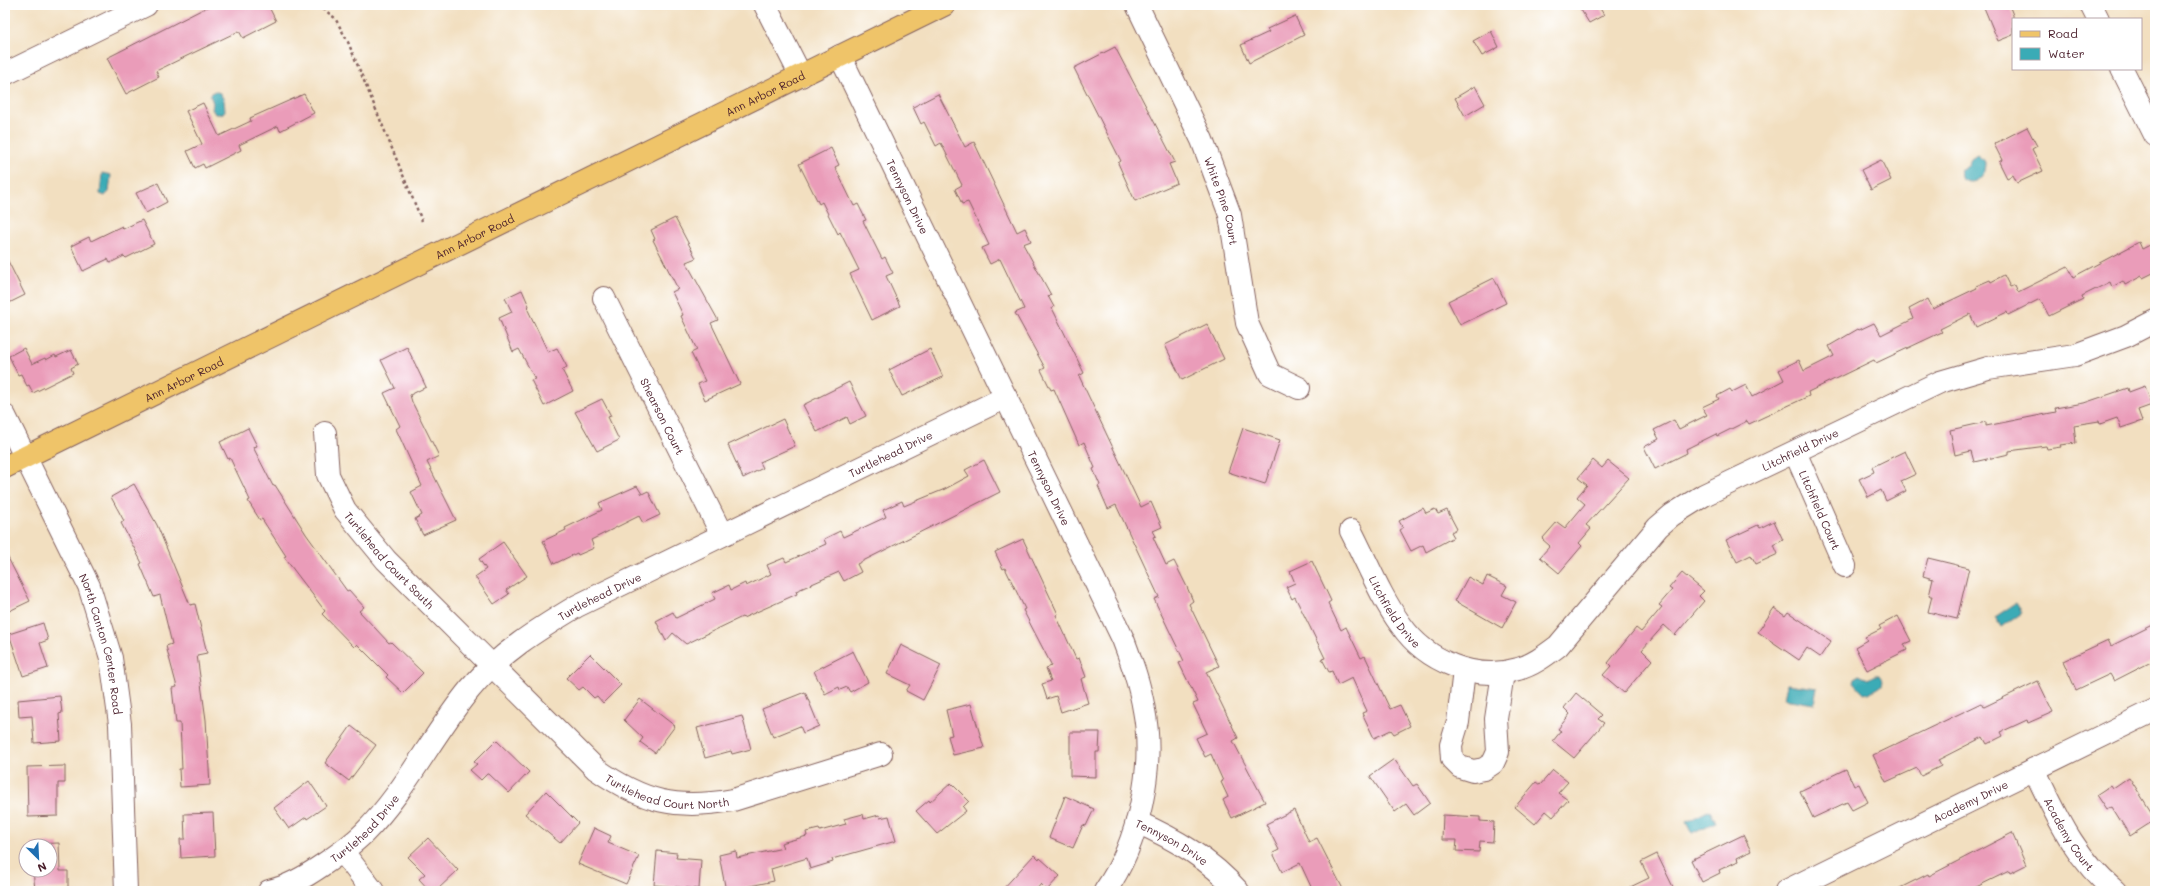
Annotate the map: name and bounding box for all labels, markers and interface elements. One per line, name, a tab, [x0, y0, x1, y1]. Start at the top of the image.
legend	[2012, 18, 2142, 70]
text: Road	[2048, 25, 2078, 41]
text: Water	[2048, 45, 2085, 61]
street label: Ann Arbor Road	[723, 67, 807, 119]
street label: White Pine Court	[1201, 154, 1242, 246]
street label: Tennyson Drive	[884, 156, 933, 236]
street label: Ann Arbor Road	[432, 210, 516, 262]
street label: Ann Arbor Road	[141, 353, 226, 405]
street label: Shearson Court	[637, 375, 688, 457]
street label: Litchfield Drive	[1759, 424, 1841, 474]
street label: Turtlehead Drive	[846, 426, 935, 480]
street label: Tennyson Drive	[1025, 448, 1074, 528]
street label: Litchfield Court	[1796, 468, 1844, 552]
street label: Turtlehead Court South	[342, 508, 438, 612]
street label: Turtlehead Drive	[555, 568, 644, 624]
street label: North Canton Center Road	[76, 571, 126, 715]
street label: Litchfield Drive	[1366, 573, 1424, 651]
street label: Turtlehead Court North	[603, 770, 730, 812]
street label: Academy Drive	[1930, 776, 2010, 825]
street label: Turtlehead Drive	[327, 791, 402, 865]
street label: Academy Court	[2041, 795, 2098, 874]
street label: Tennyson Drive	[1133, 815, 1212, 868]
north arrow	[18, 838, 58, 878]
text: N	[35, 859, 49, 876]

